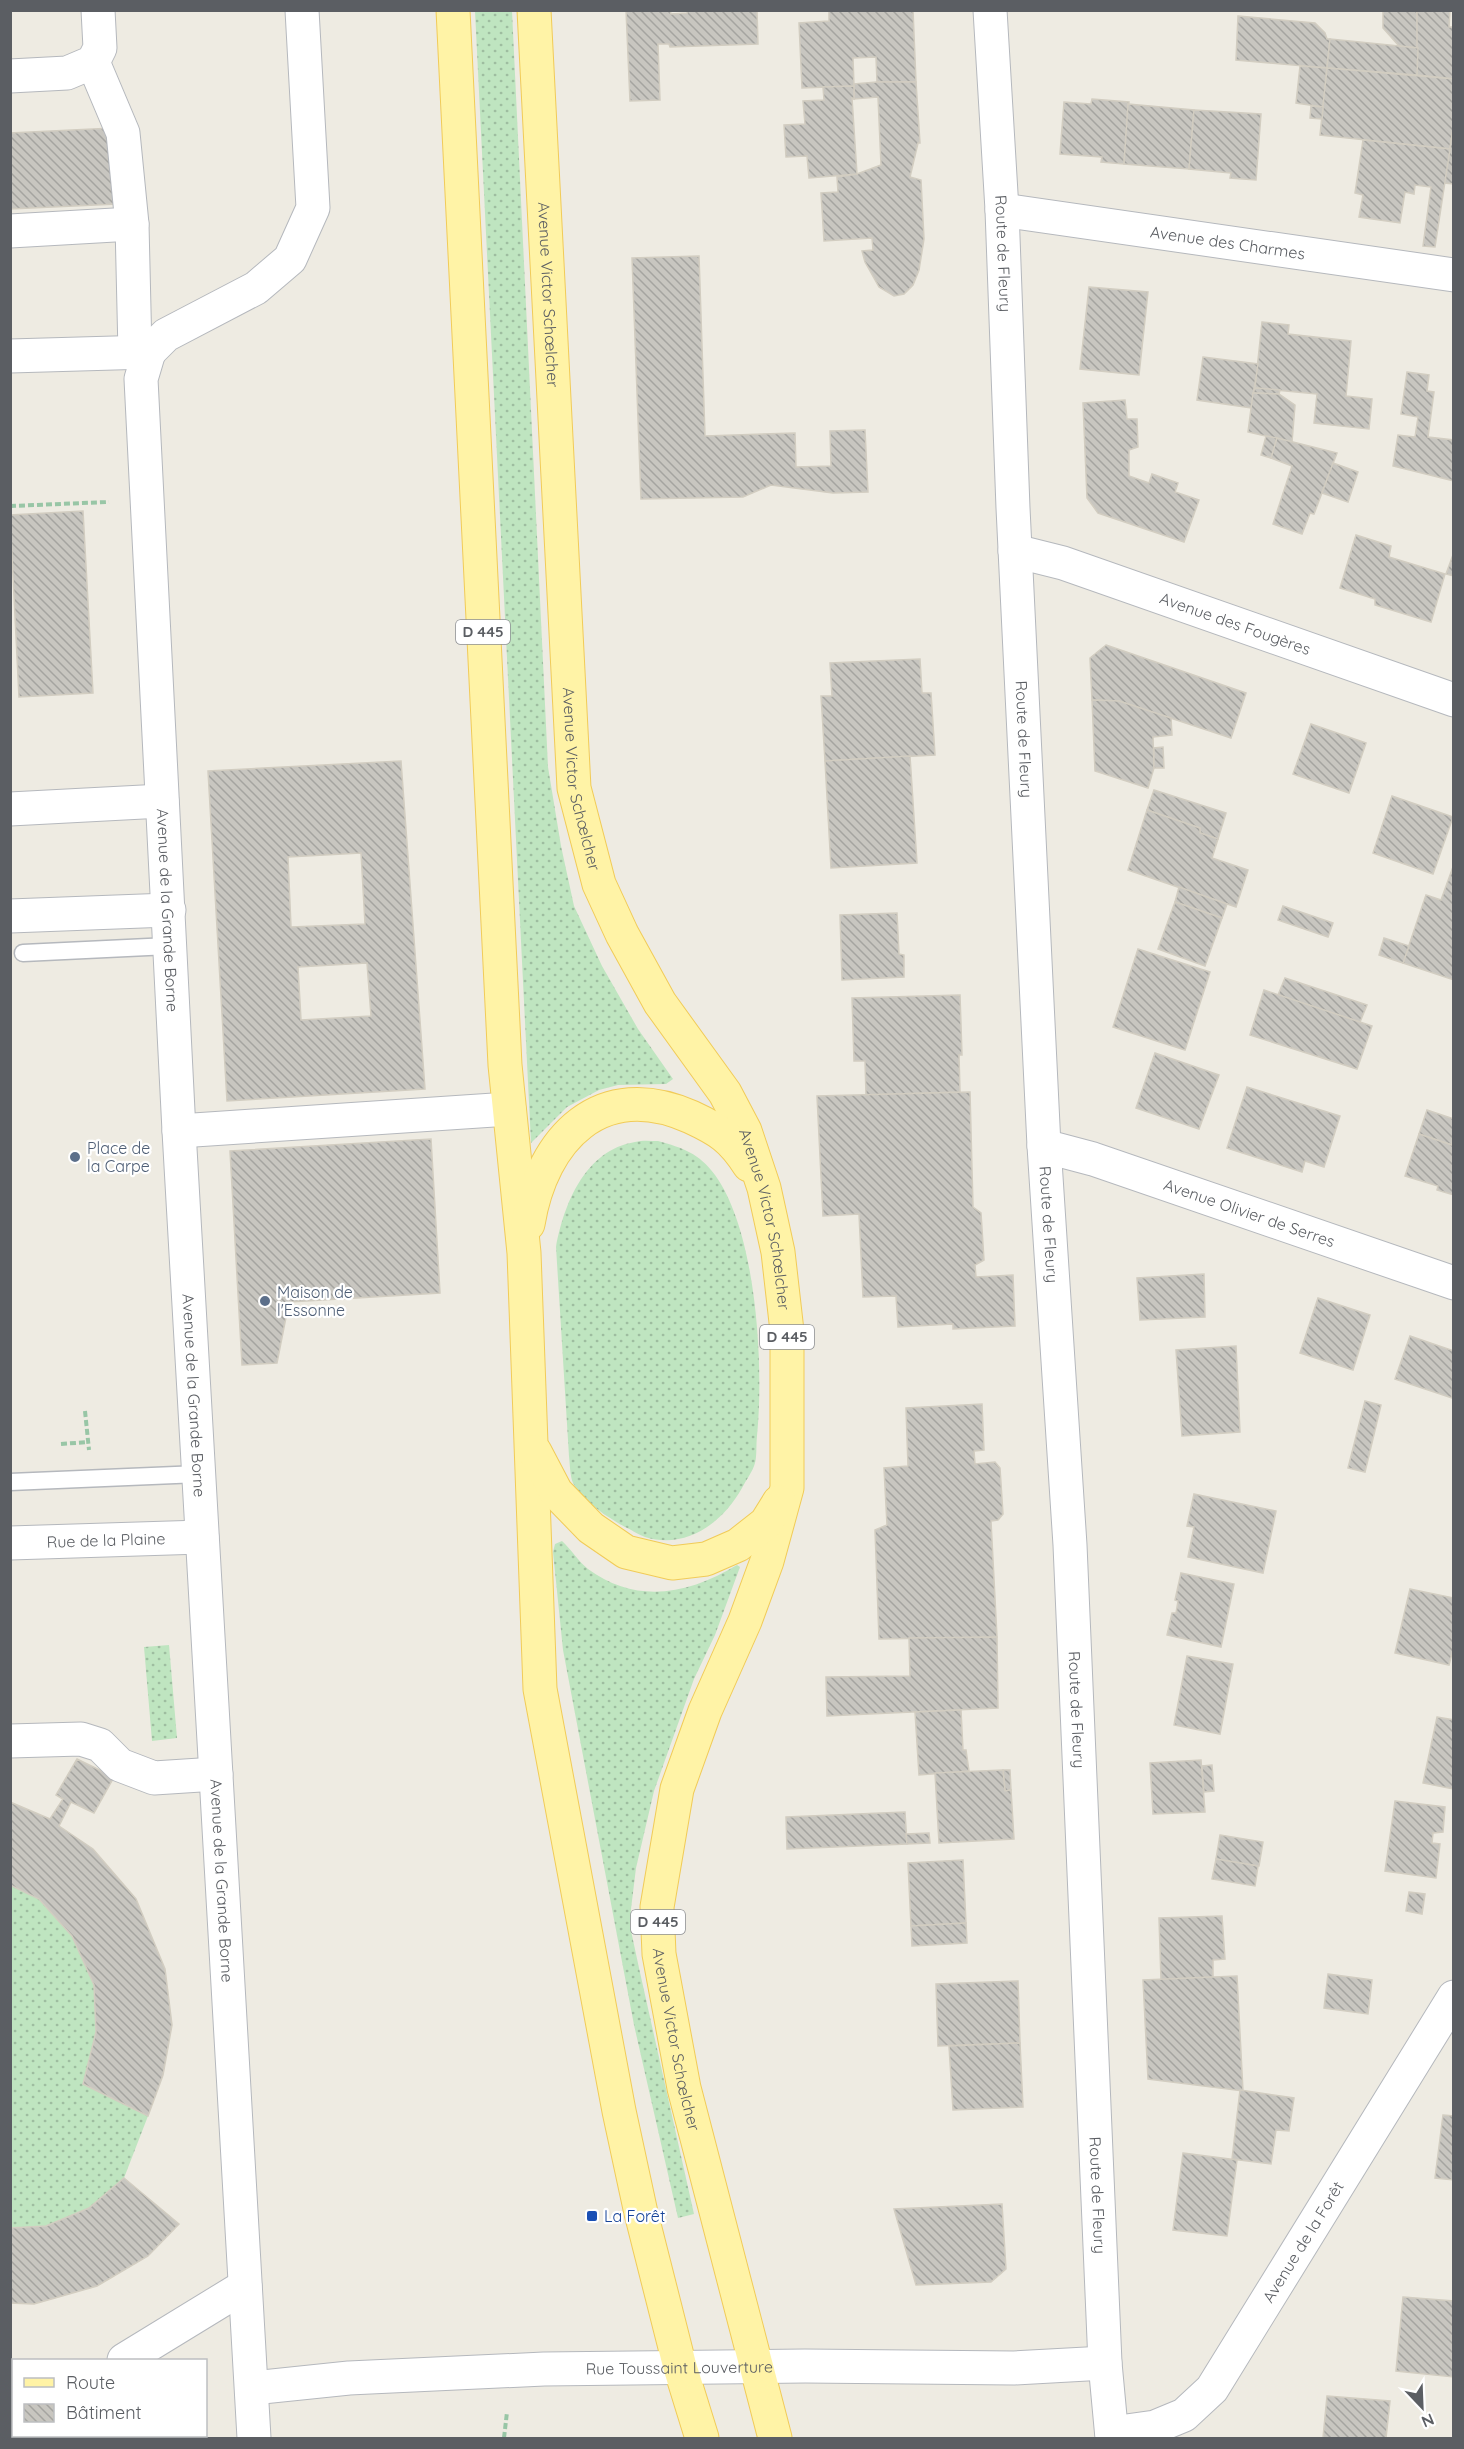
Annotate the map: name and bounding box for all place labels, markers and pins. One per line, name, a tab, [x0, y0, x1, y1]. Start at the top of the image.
place label: Place de la Carpe	[87, 1138, 150, 1176]
marker: Place de la Carpe	[68, 1150, 82, 1164]
place label: Maison de l'Essonne	[277, 1282, 353, 1320]
marker: Maison de l'Essonne	[258, 1294, 272, 1308]
place label: La Forêt	[604, 2206, 665, 2226]
marker: La Forêt	[585, 2209, 599, 2223]

